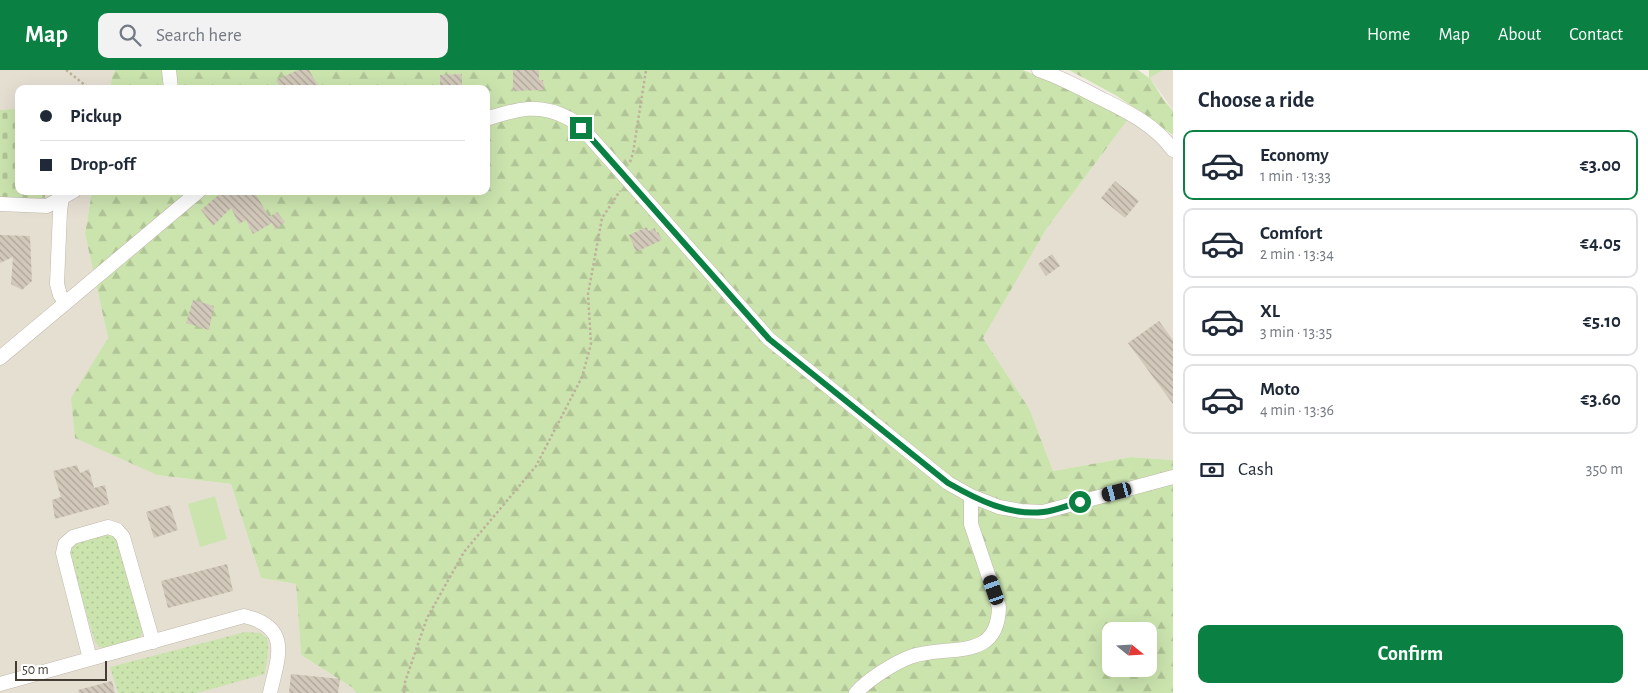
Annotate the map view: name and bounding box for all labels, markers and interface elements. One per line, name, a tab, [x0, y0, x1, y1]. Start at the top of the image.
search box	[98, 13, 448, 58]
icon: search	[116, 21, 144, 49]
text: Map	[25, 23, 68, 47]
text: Search here	[156, 26, 242, 45]
text: Home	[1367, 26, 1410, 44]
text: Map	[1438, 26, 1470, 44]
text: About	[1498, 26, 1541, 44]
text: Contact	[1569, 26, 1623, 44]
text: Choose a ride	[1198, 89, 1314, 111]
text: Pickup	[70, 107, 122, 126]
route end	[570, 117, 592, 139]
icon: car	[1200, 143, 1245, 188]
text: Economy	[1260, 146, 1329, 165]
text: Drop-off	[70, 155, 135, 174]
text: €3.00	[1580, 156, 1621, 175]
text: 1 min · 13:33	[1260, 168, 1331, 184]
icon: car	[1200, 221, 1245, 266]
text: Comfort	[1260, 224, 1322, 243]
text: €4.05	[1580, 234, 1621, 253]
text: 2 min · 13:34	[1260, 246, 1334, 262]
icon: car	[1200, 299, 1245, 344]
text: XL	[1260, 302, 1280, 321]
text: €5.10	[1583, 312, 1621, 331]
text: 3 min · 13:35	[1260, 324, 1332, 340]
icon: car	[1200, 377, 1245, 422]
text: Moto	[1260, 380, 1300, 399]
text: €3.60	[1581, 390, 1621, 409]
text: 4 min · 13:36	[1260, 402, 1334, 418]
icon: cash	[1198, 456, 1226, 484]
text: Cash	[1238, 460, 1274, 479]
text: 350 m	[1586, 461, 1623, 477]
car	[1100, 481, 1133, 503]
route start	[1069, 491, 1091, 513]
car	[982, 573, 1005, 607]
north arrow	[1102, 622, 1158, 678]
map controls	[1102, 622, 1157, 677]
button: Confirm	[1198, 625, 1623, 683]
scale bar	[15, 658, 108, 681]
text: 50 m	[22, 663, 49, 677]

